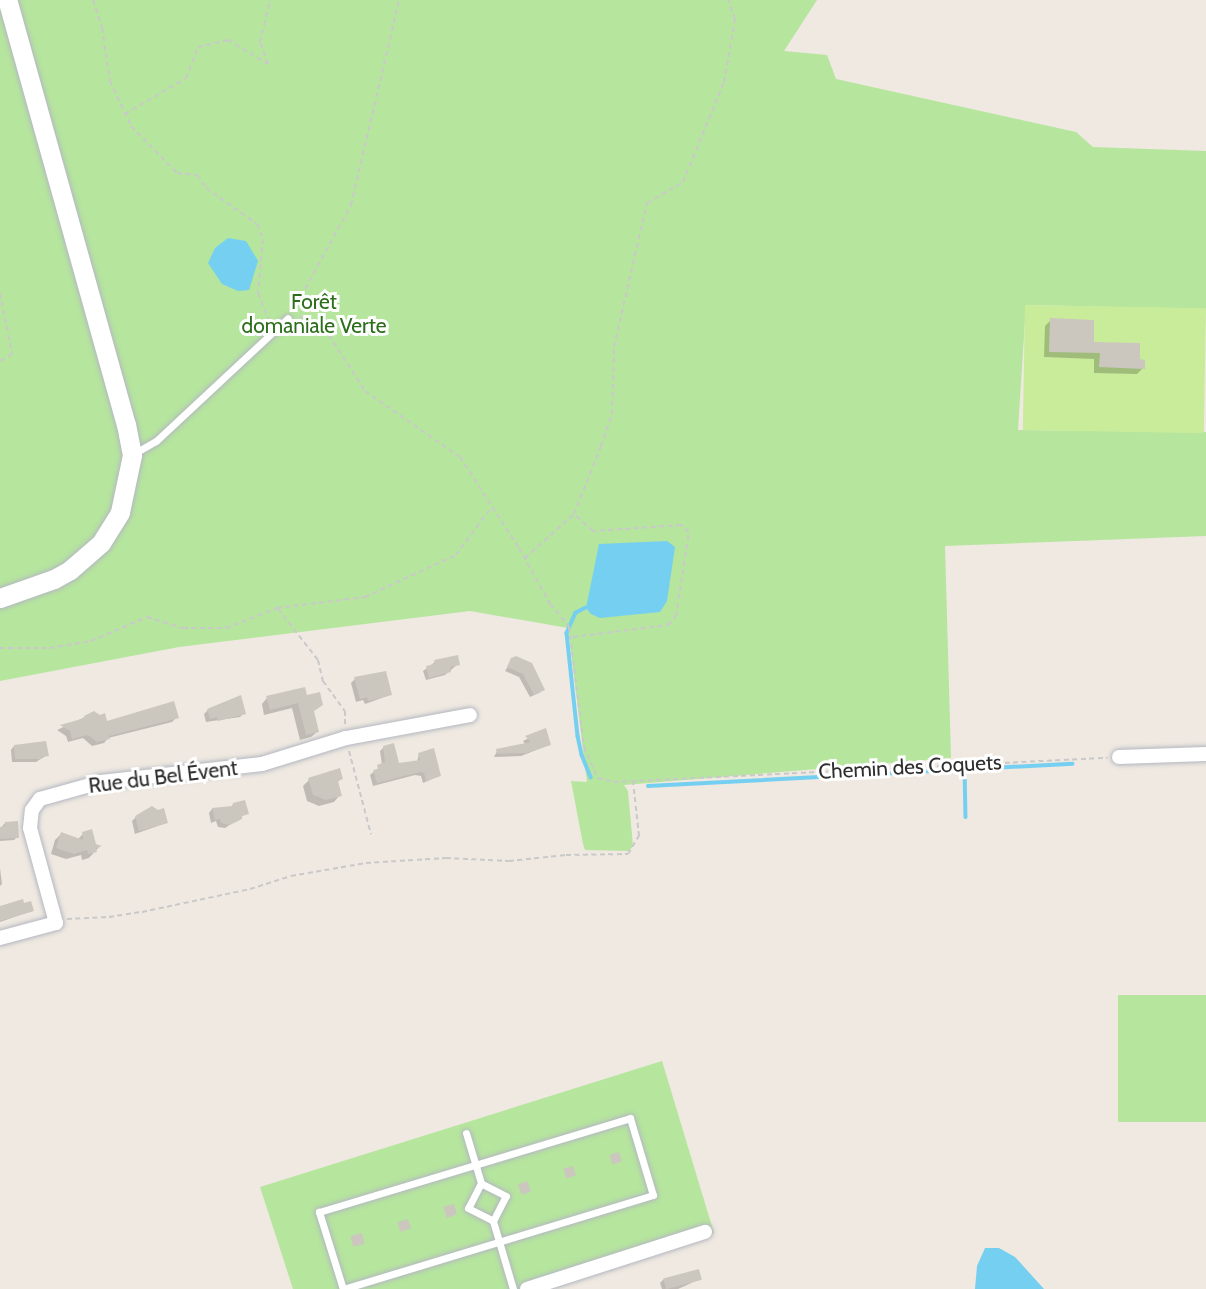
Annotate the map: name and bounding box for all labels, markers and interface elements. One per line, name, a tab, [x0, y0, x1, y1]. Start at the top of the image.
park label: Forêt domaniale Verte	[242, 289, 386, 339]
street label: Chemin des Coquets	[818, 750, 1002, 784]
street label: Rue du Bel Évent	[87, 755, 239, 799]

